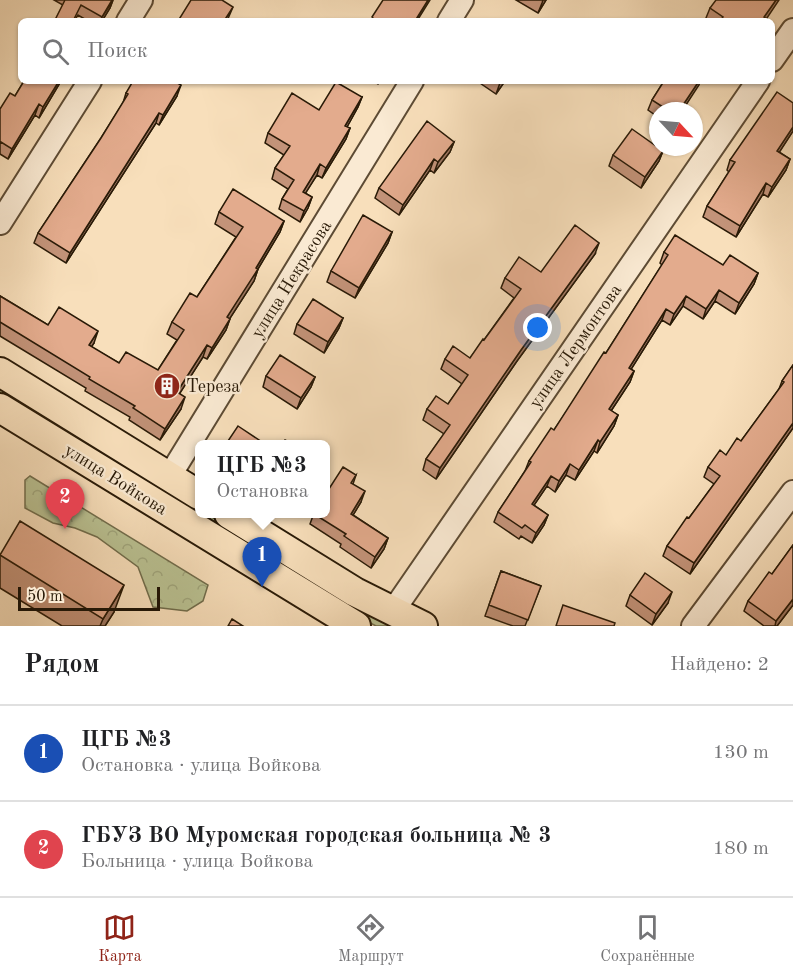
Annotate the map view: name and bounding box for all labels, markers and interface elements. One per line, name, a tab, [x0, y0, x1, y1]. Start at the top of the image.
search box	[18, 18, 775, 84]
icon: search	[39, 35, 72, 68]
text: Поиск	[87, 40, 148, 62]
north arrow	[649, 102, 703, 156]
street label: улица Некрасова	[248, 217, 335, 342]
street label: улица Лермонтова	[526, 281, 625, 412]
your location	[523, 313, 552, 342]
building icon: Тереза	[152, 371, 182, 401]
place label: Тереза	[186, 378, 240, 396]
popup	[195, 440, 330, 518]
street label: улица Войкова	[61, 441, 170, 519]
text: ЦГБ №3	[216, 455, 307, 477]
pin: 2	[46, 480, 84, 529]
text: Остановка	[216, 482, 309, 502]
pin: 1	[242, 538, 282, 587]
scale bar	[18, 584, 160, 612]
text: 50 m	[27, 589, 63, 605]
text: Рядом	[24, 652, 99, 678]
text: Найдено: 2	[670, 655, 769, 675]
text: ЦГБ №3	[81, 729, 171, 751]
text: 1	[38, 743, 49, 763]
text: 130 m	[713, 743, 769, 763]
text: Остановка · улица Войкова	[81, 756, 321, 776]
text: ГБУЗ ВО Муромская городская больница № 3	[81, 825, 551, 847]
text: 2	[38, 839, 49, 859]
text: 180 m	[713, 839, 769, 859]
text: Больница · улица Войкова	[81, 852, 313, 872]
tab: Карта	[98, 911, 142, 967]
tab: Маршрут	[338, 911, 404, 967]
tab: Сохранённые	[600, 911, 695, 967]

